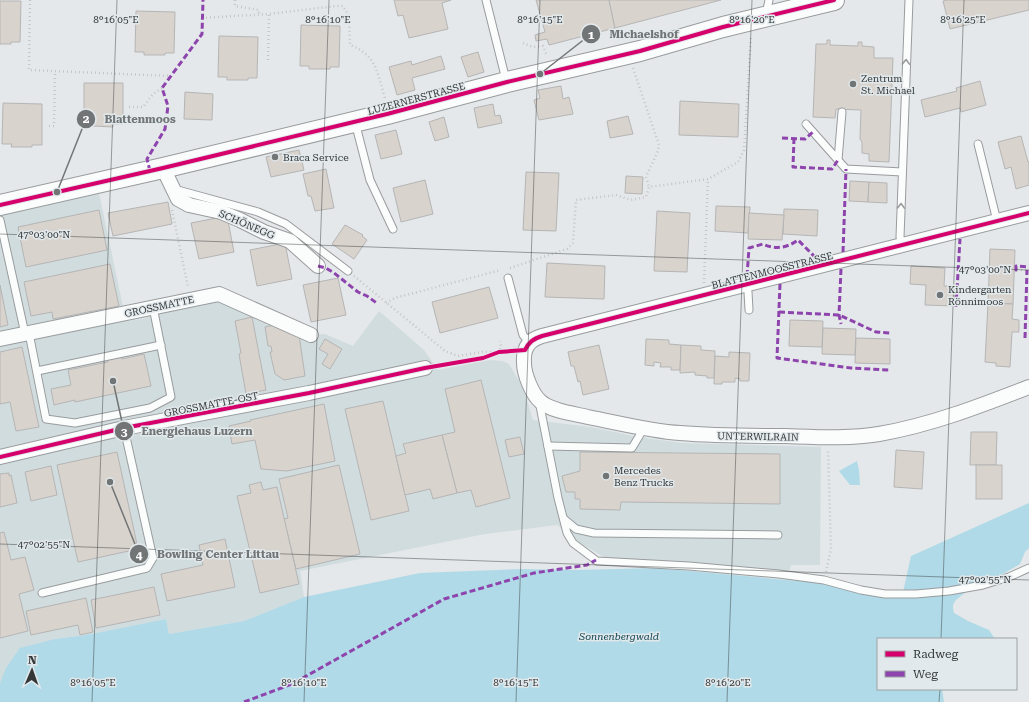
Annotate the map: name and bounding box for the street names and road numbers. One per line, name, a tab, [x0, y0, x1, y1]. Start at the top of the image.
street label: LUZERNERSTRASSE	[366, 80, 466, 117]
street label: SCHÖNEGG	[217, 208, 277, 241]
street label: BLATTENMOOSSTRASSE	[710, 250, 834, 291]
street label: GROSSMATTE	[123, 294, 195, 319]
street label: GROSSMATTE-OST	[163, 390, 259, 419]
street label: UNTERWILRAIN	[717, 430, 799, 443]

